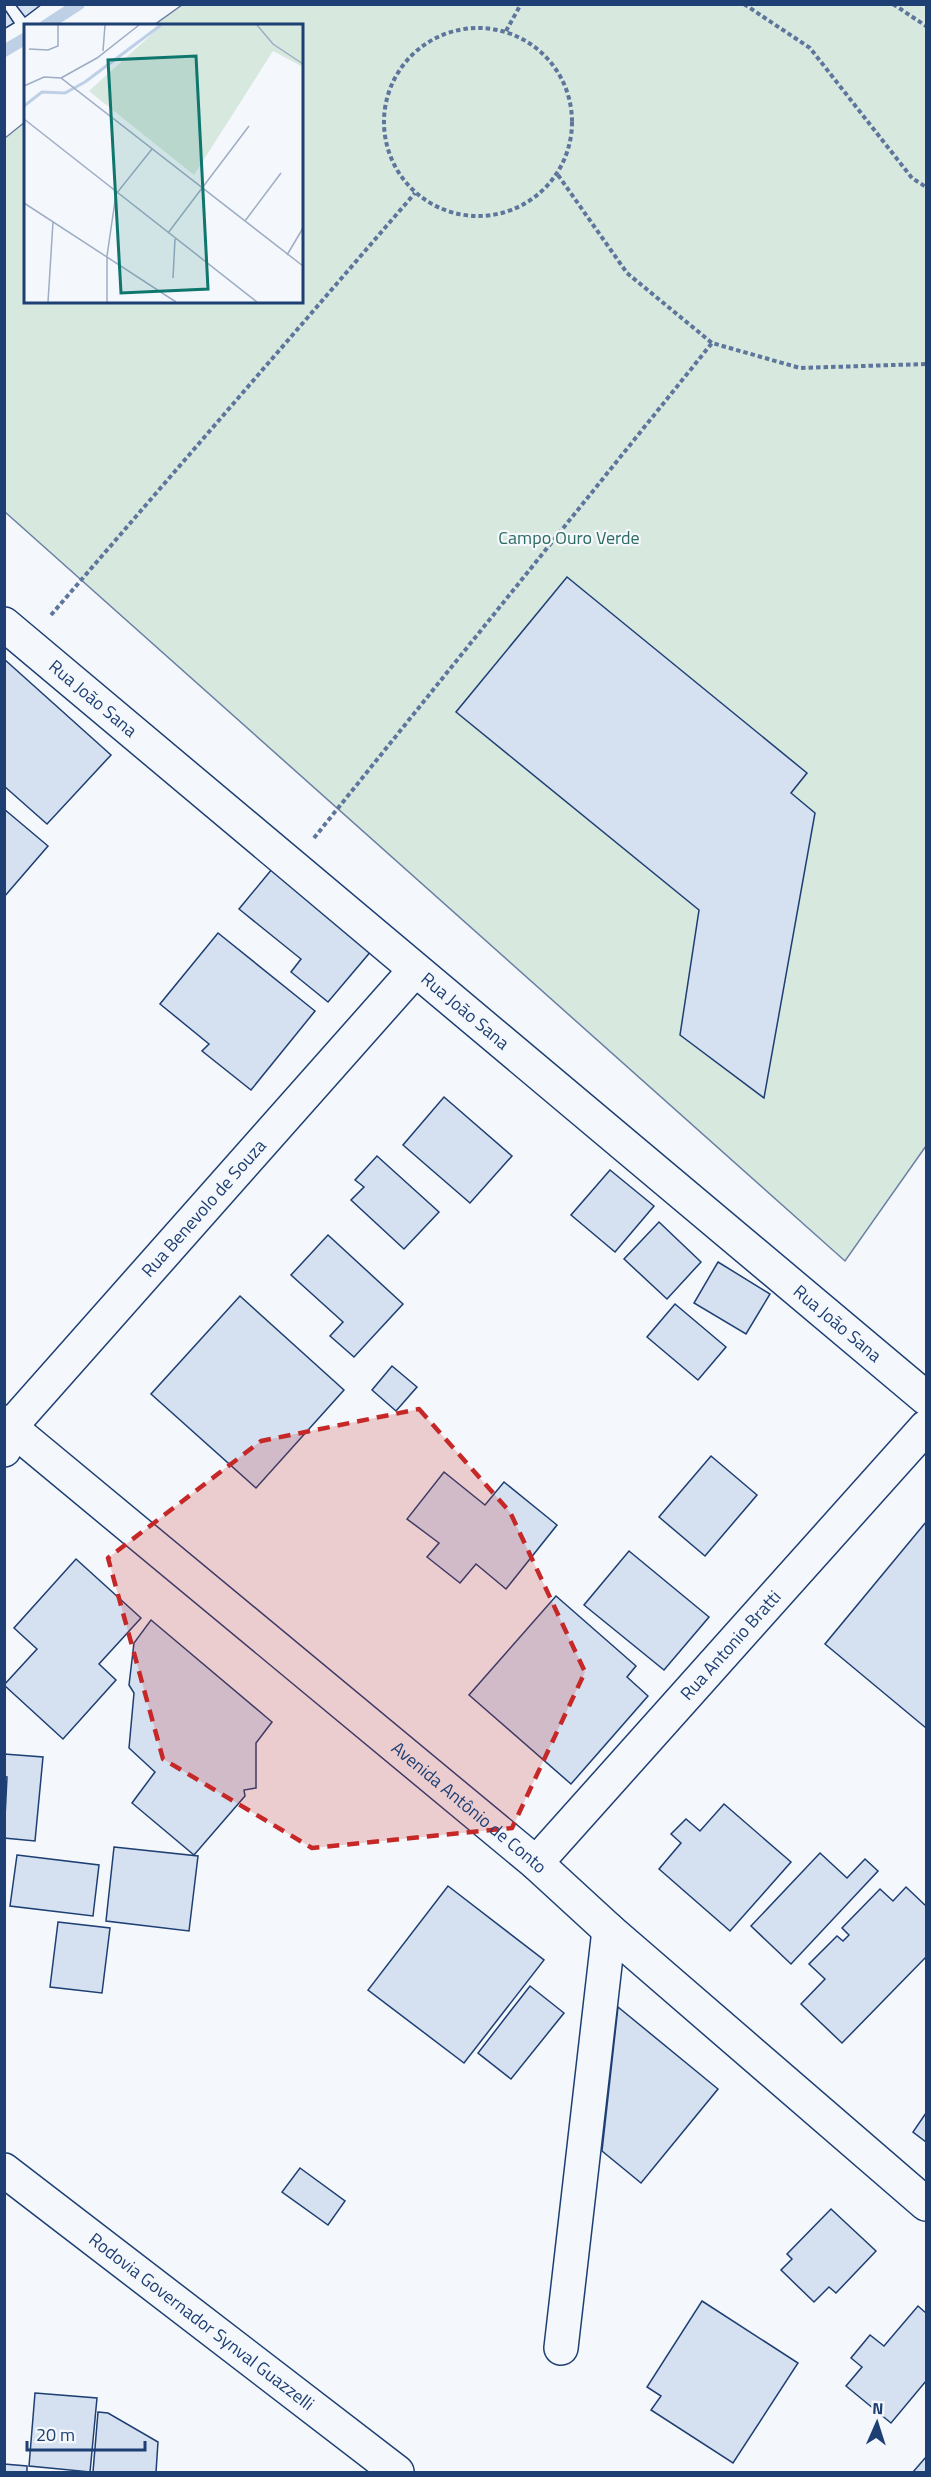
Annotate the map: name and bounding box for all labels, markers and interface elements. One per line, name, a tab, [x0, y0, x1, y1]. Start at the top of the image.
inset map	[24, 24, 303, 303]
park label: Campo Ouro Verde	[498, 524, 640, 551]
street label: Rua João Sana	[43, 653, 143, 743]
street label: Rua João Sana	[415, 966, 516, 1056]
street label: Rua Benevolo de Souza	[135, 1133, 272, 1283]
street label: Rua João Sana	[787, 1278, 888, 1368]
street label: Rua Antonio Bratti	[674, 1584, 787, 1706]
street label: Avenida Antônio de Conto	[386, 1735, 553, 1880]
street label: Rodovia Governador Synval Guazzelli	[83, 2226, 320, 2417]
north arrow	[847, 2393, 907, 2453]
text: N	[872, 2396, 884, 2420]
scale bar	[27, 2414, 146, 2452]
text: 20 m	[36, 2421, 75, 2448]

